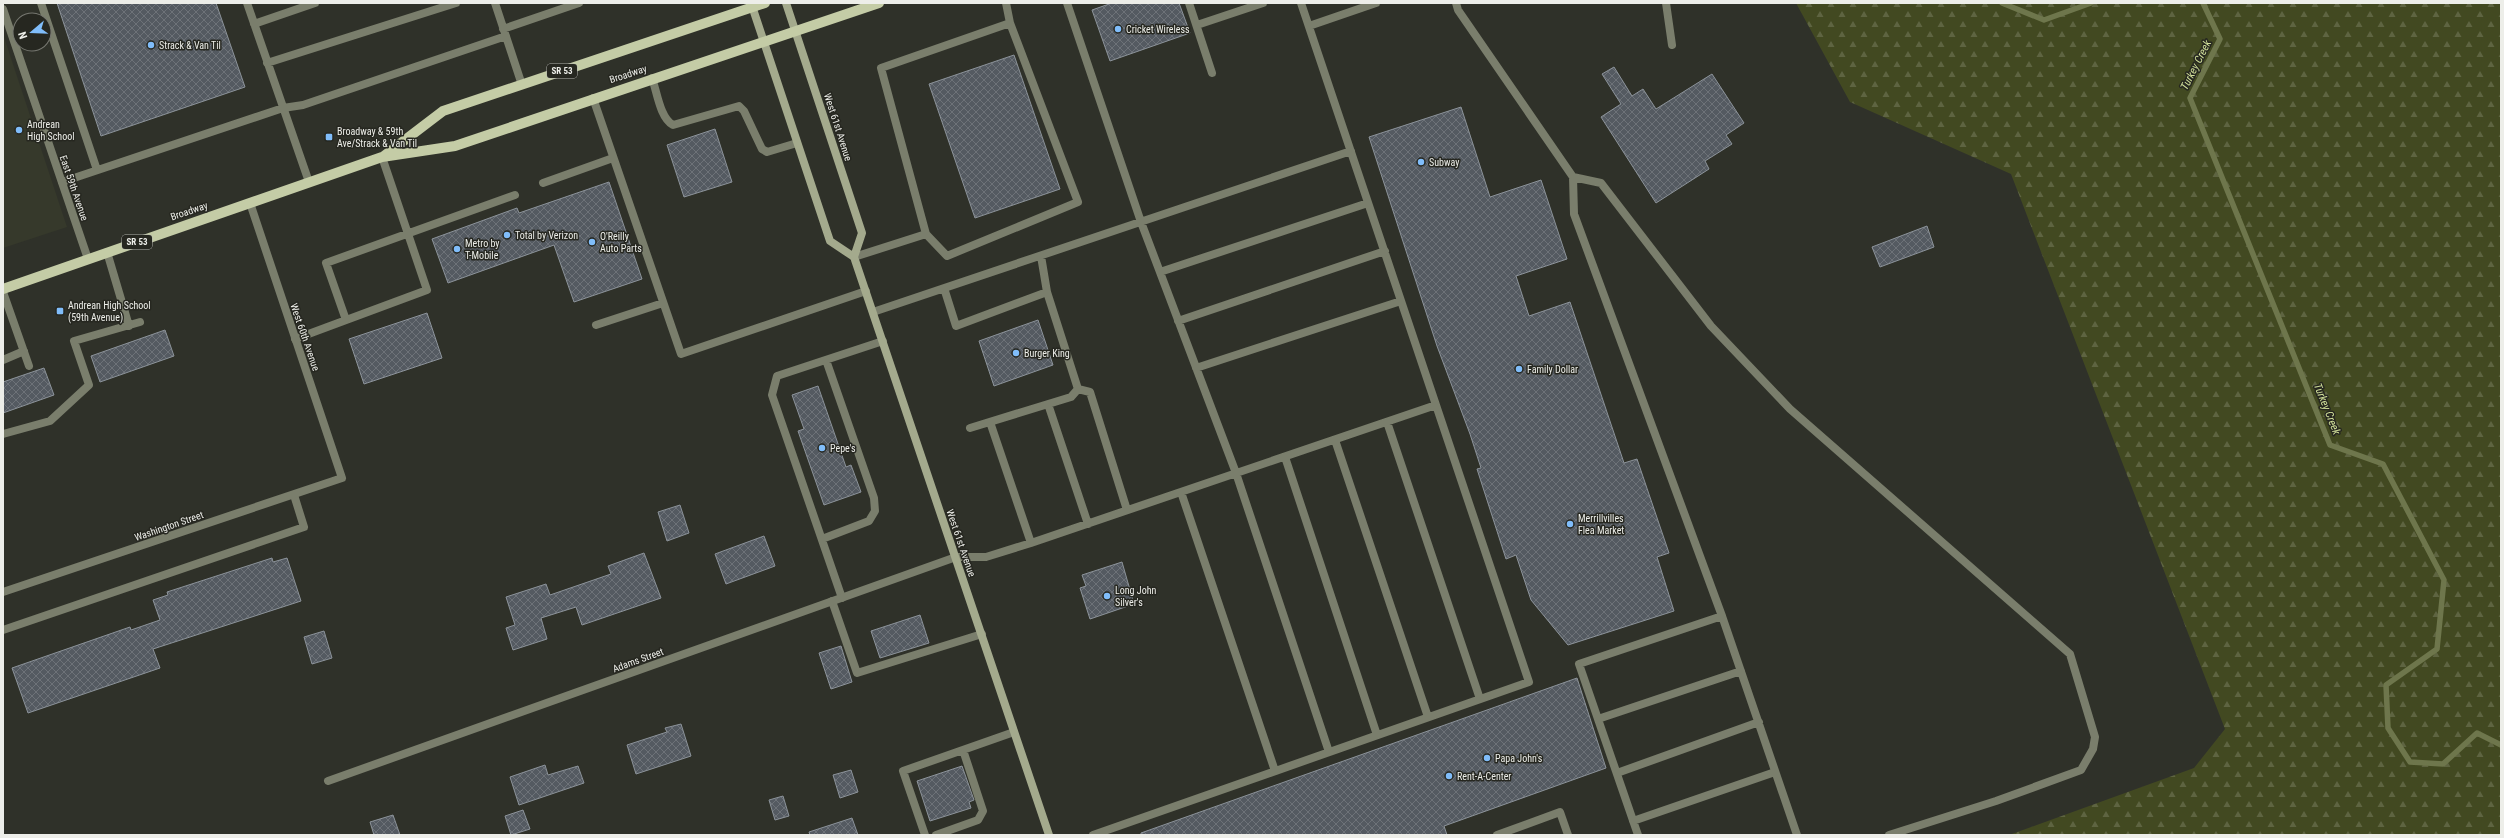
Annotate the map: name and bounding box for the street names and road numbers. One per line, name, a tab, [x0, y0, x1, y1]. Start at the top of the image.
street label: Broadway	[608, 63, 648, 85]
road number: SR 53	[547, 64, 577, 78]
street label: West 61st Avenue	[822, 92, 854, 162]
street label: East 59th Avenue	[58, 154, 90, 222]
street label: Broadway	[169, 200, 209, 222]
road number: SR 53	[122, 235, 152, 249]
street label: West 60th Avenue	[288, 302, 322, 373]
street label: West 61st Avenue	[944, 508, 978, 578]
street label: Washington Street	[133, 509, 205, 543]
street label: Adams Street	[611, 646, 665, 674]

